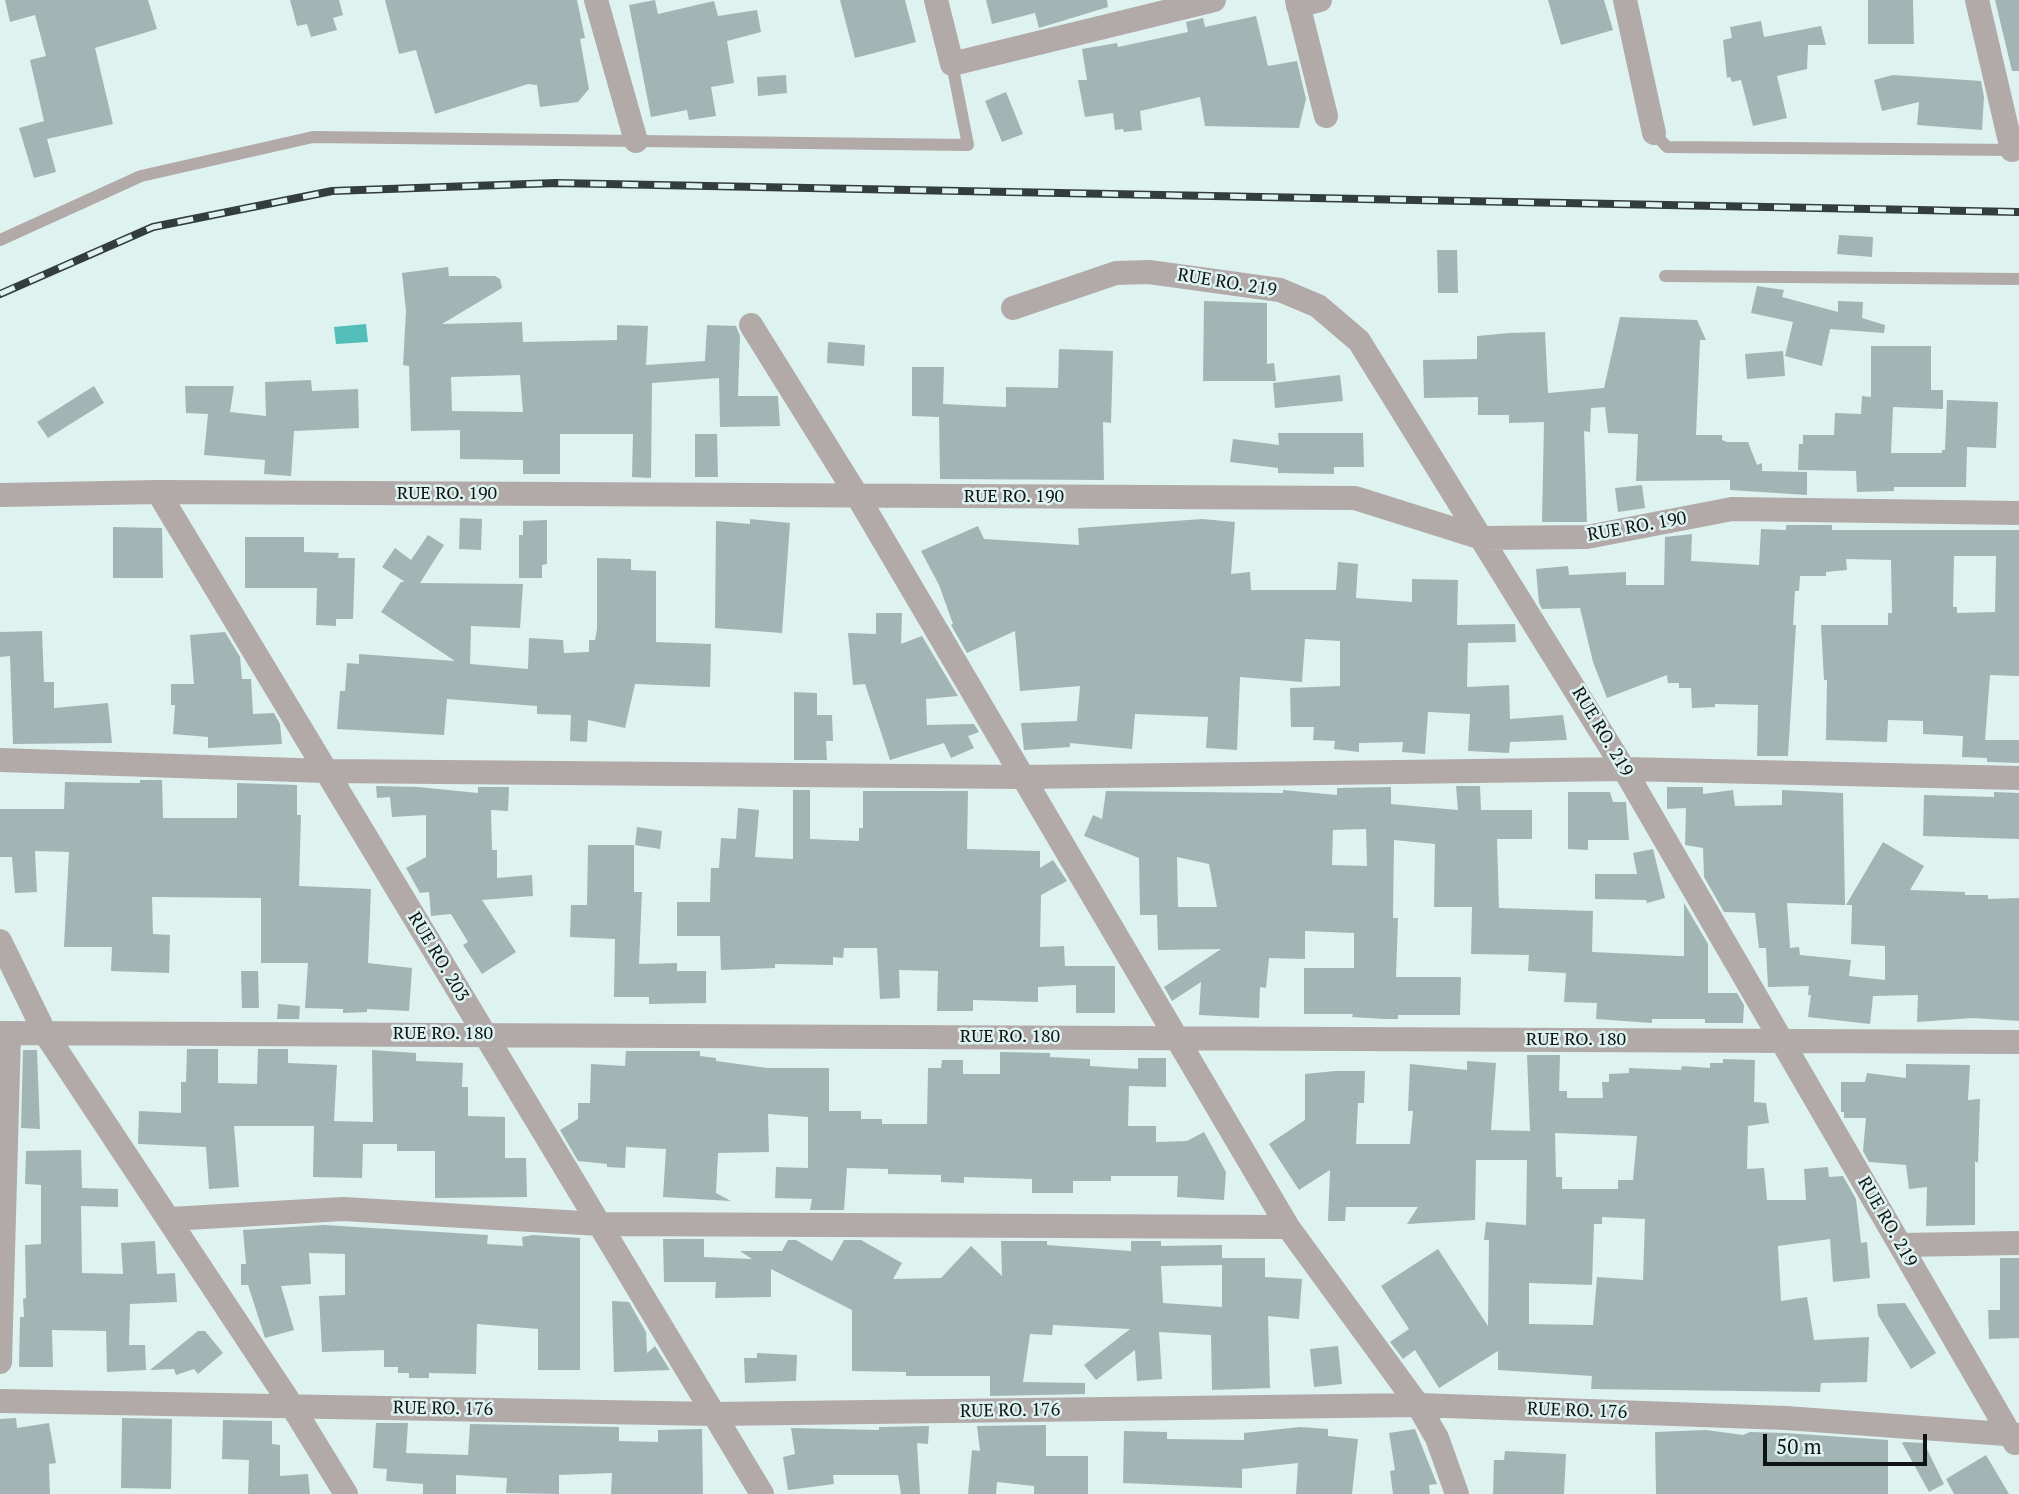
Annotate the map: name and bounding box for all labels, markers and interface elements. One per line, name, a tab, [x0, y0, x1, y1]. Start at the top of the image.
street label: RUE RO. 219	[1176, 264, 1278, 302]
street label: RUE RO. 190	[397, 483, 497, 505]
street label: RUE RO. 190	[964, 486, 1064, 508]
street label: RUE RO. 190	[1586, 508, 1688, 546]
street label: RUE RO. 219	[1567, 683, 1637, 781]
street label: RUE RO. 203	[403, 908, 473, 1006]
street label: RUE RO. 180	[393, 1023, 493, 1045]
street label: RUE RO. 180	[960, 1026, 1060, 1048]
street label: RUE RO. 180	[1526, 1029, 1626, 1051]
street label: RUE RO. 219	[1853, 1173, 1921, 1271]
street label: RUE RO. 176	[393, 1397, 493, 1421]
street label: RUE RO. 176	[1526, 1398, 1628, 1424]
street label: RUE RO. 176	[960, 1399, 1060, 1423]
scale bar	[1767, 1420, 1932, 1464]
text: 50 m	[1776, 1432, 1822, 1460]

